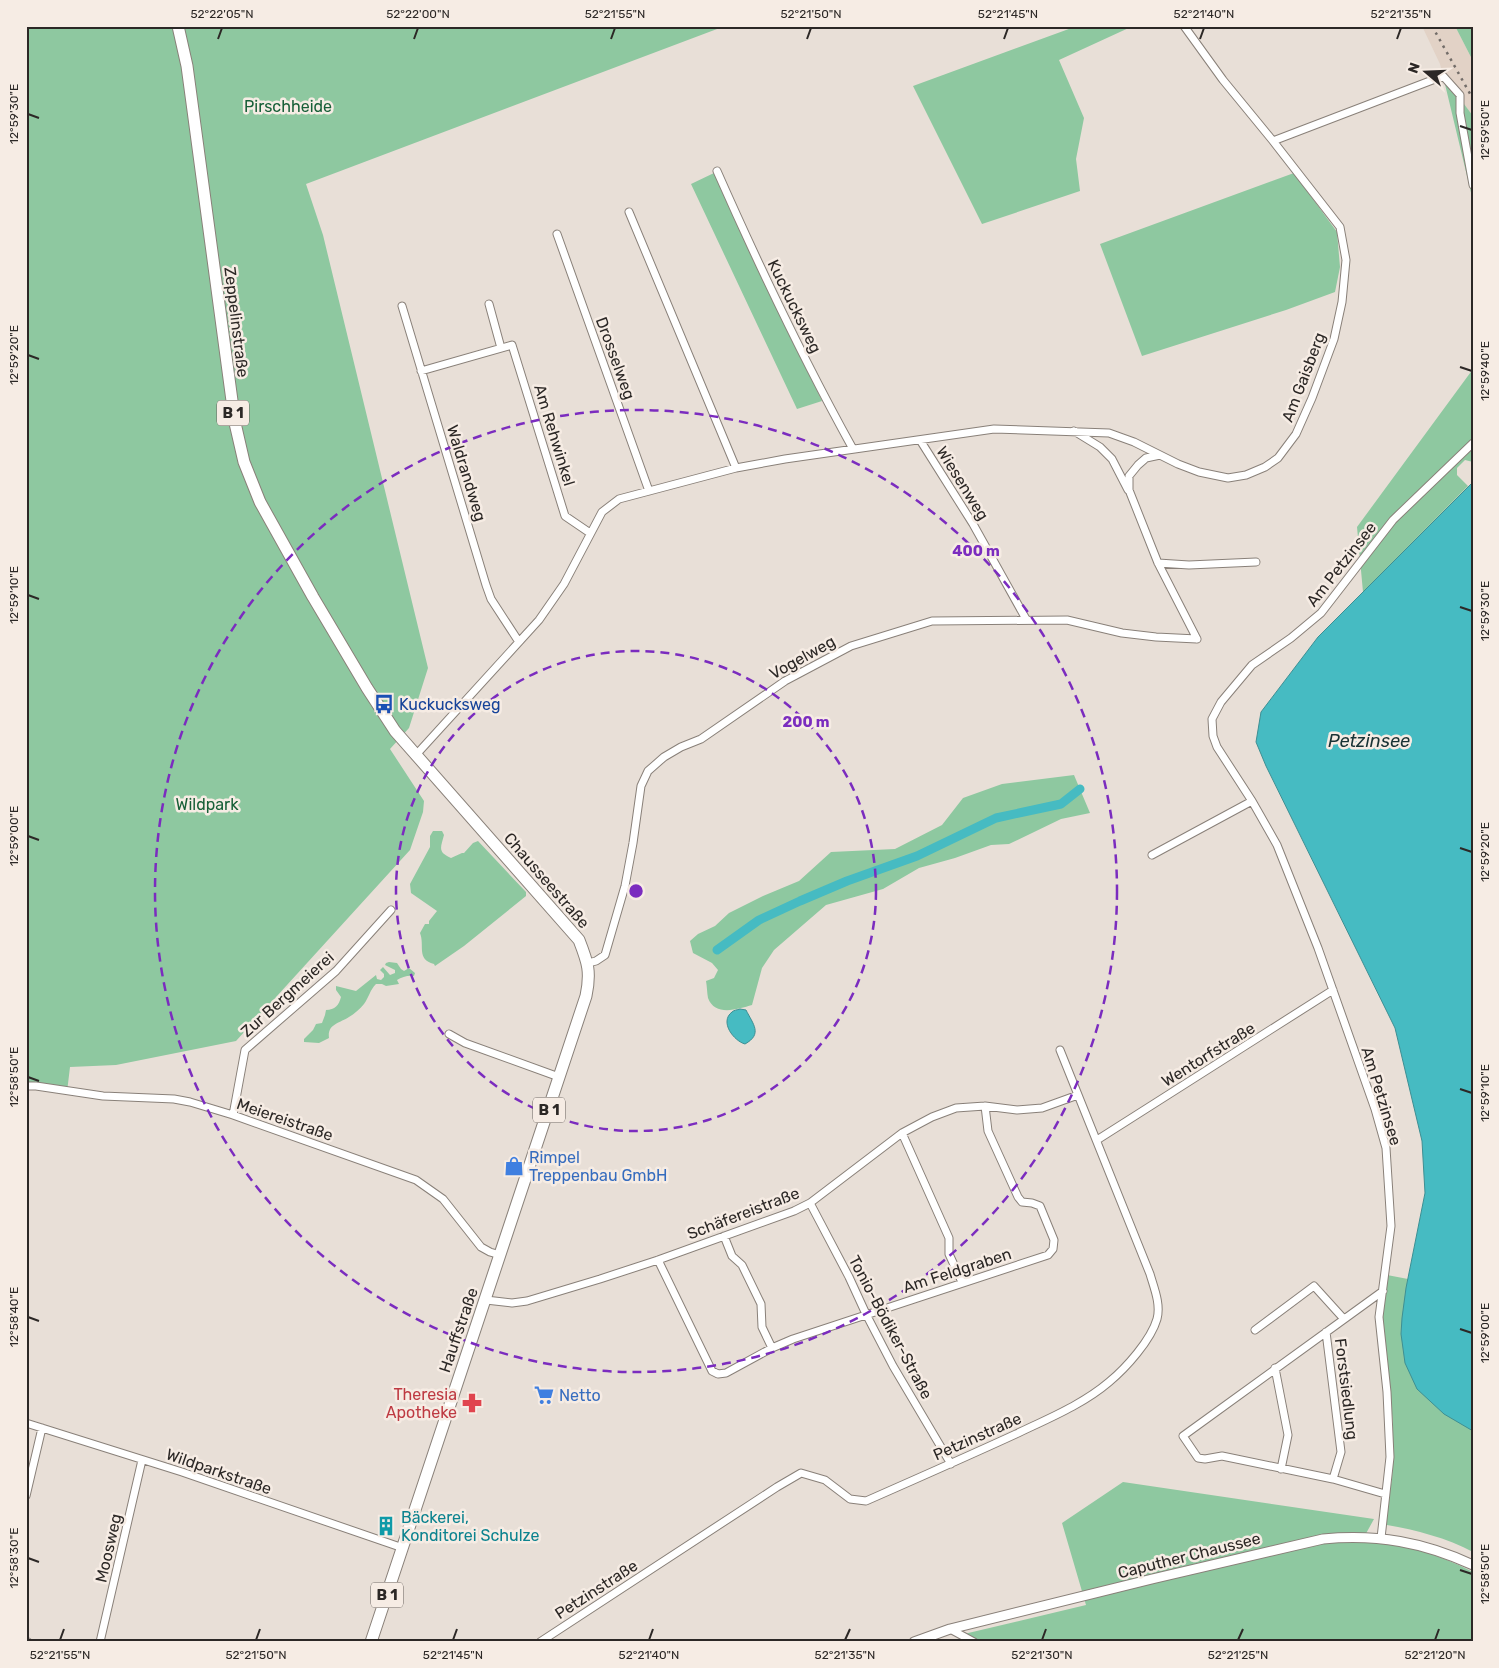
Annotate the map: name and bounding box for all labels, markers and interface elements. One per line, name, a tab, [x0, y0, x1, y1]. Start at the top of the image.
text: 52°22'05"N	[190, 7, 254, 21]
text: 52°22'00"N	[386, 7, 450, 21]
text: 52°21'55"N	[585, 7, 645, 21]
text: 52°21'50"N	[780, 7, 842, 21]
text: 52°21'45"N	[978, 7, 1038, 21]
text: 52°21'40"N	[1174, 7, 1234, 21]
text: 52°21'35"N	[1371, 7, 1431, 21]
north arrow	[1402, 48, 1452, 98]
text: N	[1405, 60, 1424, 75]
text: 12°59'30"E	[7, 84, 21, 144]
park label: Pirschheide	[244, 97, 332, 116]
text: 12°59'50"E	[1478, 100, 1492, 160]
street label: Kuckucksweg	[764, 256, 825, 356]
street label: Zeppelinstraße	[220, 266, 253, 379]
street label: Drosselweg	[592, 314, 639, 402]
text: 12°59'20"E	[7, 325, 21, 385]
street label: Am Gaisberg	[1278, 330, 1329, 425]
text: 12°59'40"E	[1478, 341, 1492, 401]
street label: Am Rehwinkel	[530, 382, 579, 488]
road number: B 1	[217, 400, 249, 426]
street label: Waldrandweg	[443, 423, 490, 524]
street label: Wiesenweg	[932, 443, 993, 524]
street label: Am Petzinsee	[1303, 518, 1380, 610]
text: 400 m	[952, 542, 1000, 560]
text: 12°59'10"E	[7, 566, 21, 624]
text: 12°59'30"E	[1478, 581, 1492, 641]
street label: Vogelweg	[766, 632, 838, 683]
bus stop icon: Kuckucksweg	[373, 693, 395, 715]
place label: Kuckucksweg	[399, 695, 501, 714]
text: 200 m	[782, 713, 830, 731]
water label: Petzinsee	[1328, 730, 1410, 752]
park label: Wildpark	[176, 795, 239, 814]
text: 12°59'00"E	[7, 806, 21, 866]
text: 12°59'20"E	[1478, 822, 1492, 882]
street label: Chausseestraße	[500, 829, 593, 932]
centre of rings	[627, 882, 645, 900]
street label: Zur Bergmeierei	[237, 948, 338, 1041]
street label: Wentorfstraße	[1158, 1018, 1258, 1091]
street label: Am Petzinsee	[1358, 1045, 1406, 1148]
text: 12°58'50"E	[7, 1047, 21, 1107]
text: 12°59'10"E	[1478, 1064, 1492, 1122]
street label: Meiereistraße	[234, 1094, 336, 1145]
road number: B 1	[533, 1098, 565, 1122]
place label: Rimpel Treppenbau GmbH	[529, 1148, 668, 1185]
shop icon: Rimpel Treppenbau GmbH	[503, 1155, 525, 1177]
street label: Schäfereistraße	[684, 1183, 802, 1244]
street label: Am Feldgraben	[901, 1244, 1014, 1297]
street label: Tonio-Bödiker-Straße	[845, 1252, 936, 1402]
street label: Hauffstraße	[435, 1285, 482, 1375]
text: 12°58'40"E	[7, 1287, 21, 1347]
text: 12°59'00"E	[1478, 1303, 1492, 1363]
street label: Forstsiedlung	[1331, 1337, 1362, 1441]
supermarket icon: Netto	[533, 1384, 555, 1406]
place label: Theresia Apotheke	[386, 1385, 457, 1422]
place label: Netto	[559, 1386, 601, 1405]
pharmacy icon: Theresia Apotheke	[461, 1392, 483, 1414]
street label: Petzinstraße	[930, 1409, 1024, 1464]
street label: Wildparkstraße	[164, 1445, 274, 1498]
place label: Bäckerei, Konditorei Schulze	[401, 1508, 540, 1545]
street label: Moosweg	[91, 1512, 126, 1584]
building icon: Bäckerei, Konditorei Schulze	[375, 1515, 397, 1537]
text: 12°58'30"E	[7, 1528, 21, 1588]
street label: Caputher Chaussee	[1116, 1529, 1262, 1582]
text: 12°58'50"E	[1478, 1544, 1492, 1604]
street label: Petzinstraße	[551, 1556, 641, 1623]
road number: B 1	[371, 1582, 403, 1608]
text: 52°21'55"N	[30, 1648, 90, 1662]
text: 52°21'50"N	[225, 1648, 287, 1662]
text: 52°21'45"N	[423, 1648, 483, 1662]
text: 52°21'40"N	[619, 1648, 679, 1662]
text: 52°21'35"N	[815, 1648, 875, 1662]
text: 52°21'30"N	[1011, 1648, 1073, 1662]
text: 52°21'25"N	[1208, 1648, 1268, 1662]
text: 52°21'20"N	[1404, 1648, 1466, 1662]

